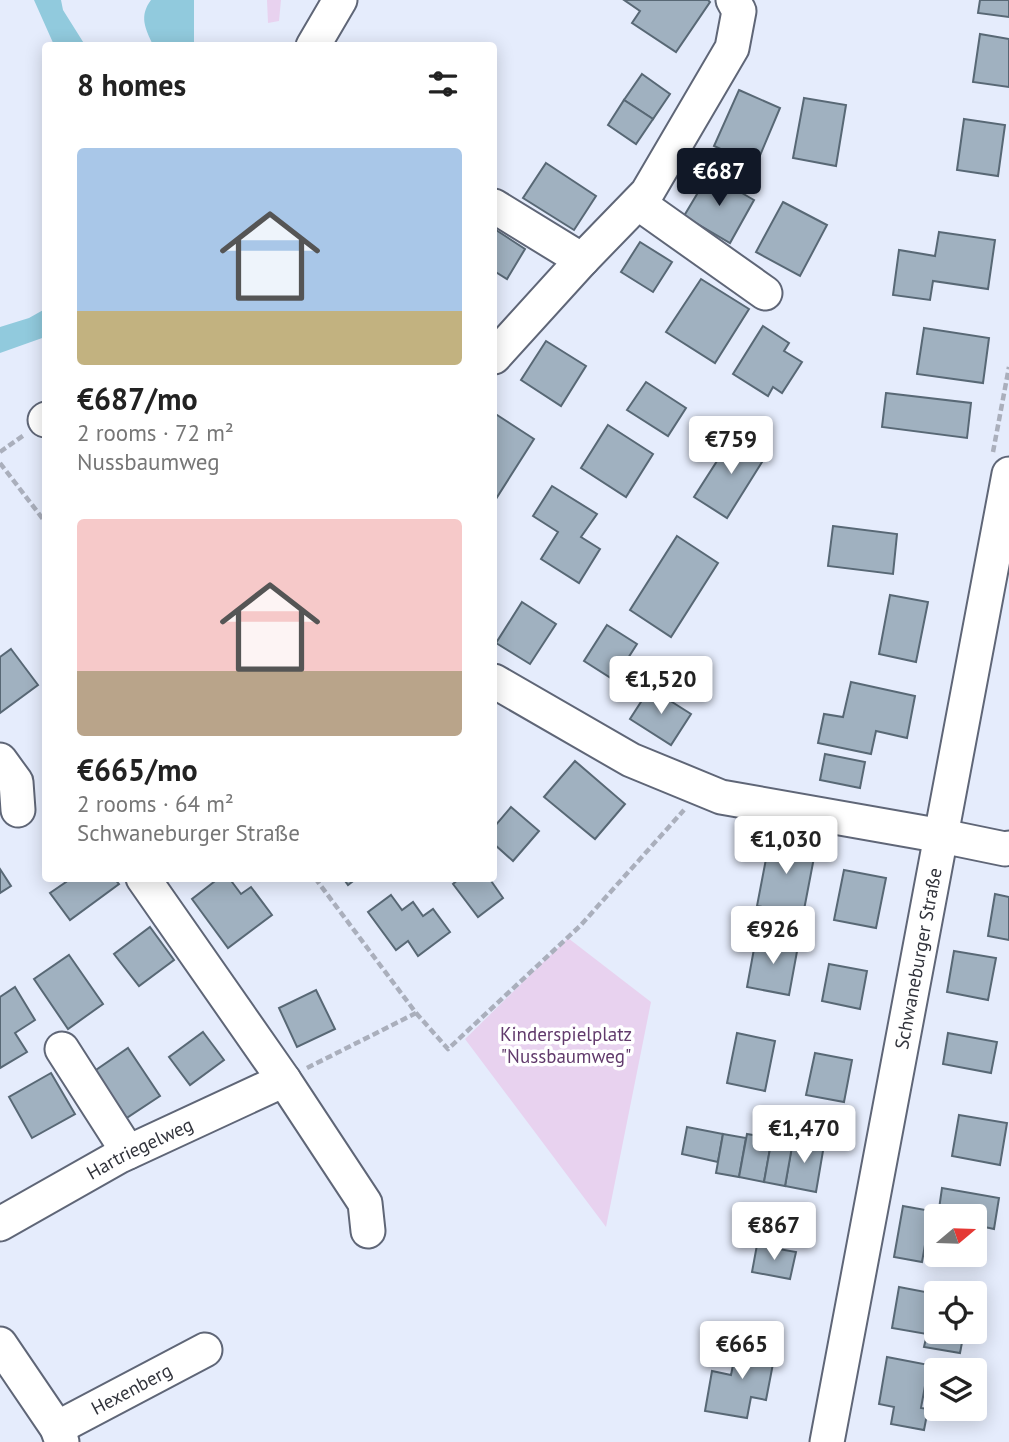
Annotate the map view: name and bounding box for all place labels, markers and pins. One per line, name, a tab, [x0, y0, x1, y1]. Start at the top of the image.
pin: €687	[678, 148, 760, 208]
pin: €759	[690, 416, 772, 476]
pin: €1,520	[604, 656, 718, 716]
pin: €1,030	[729, 816, 843, 876]
pin: €926	[732, 906, 814, 966]
pin: €1,470	[747, 1106, 861, 1165]
pin: €867	[733, 1202, 815, 1262]
pin: €665	[701, 1322, 783, 1381]

